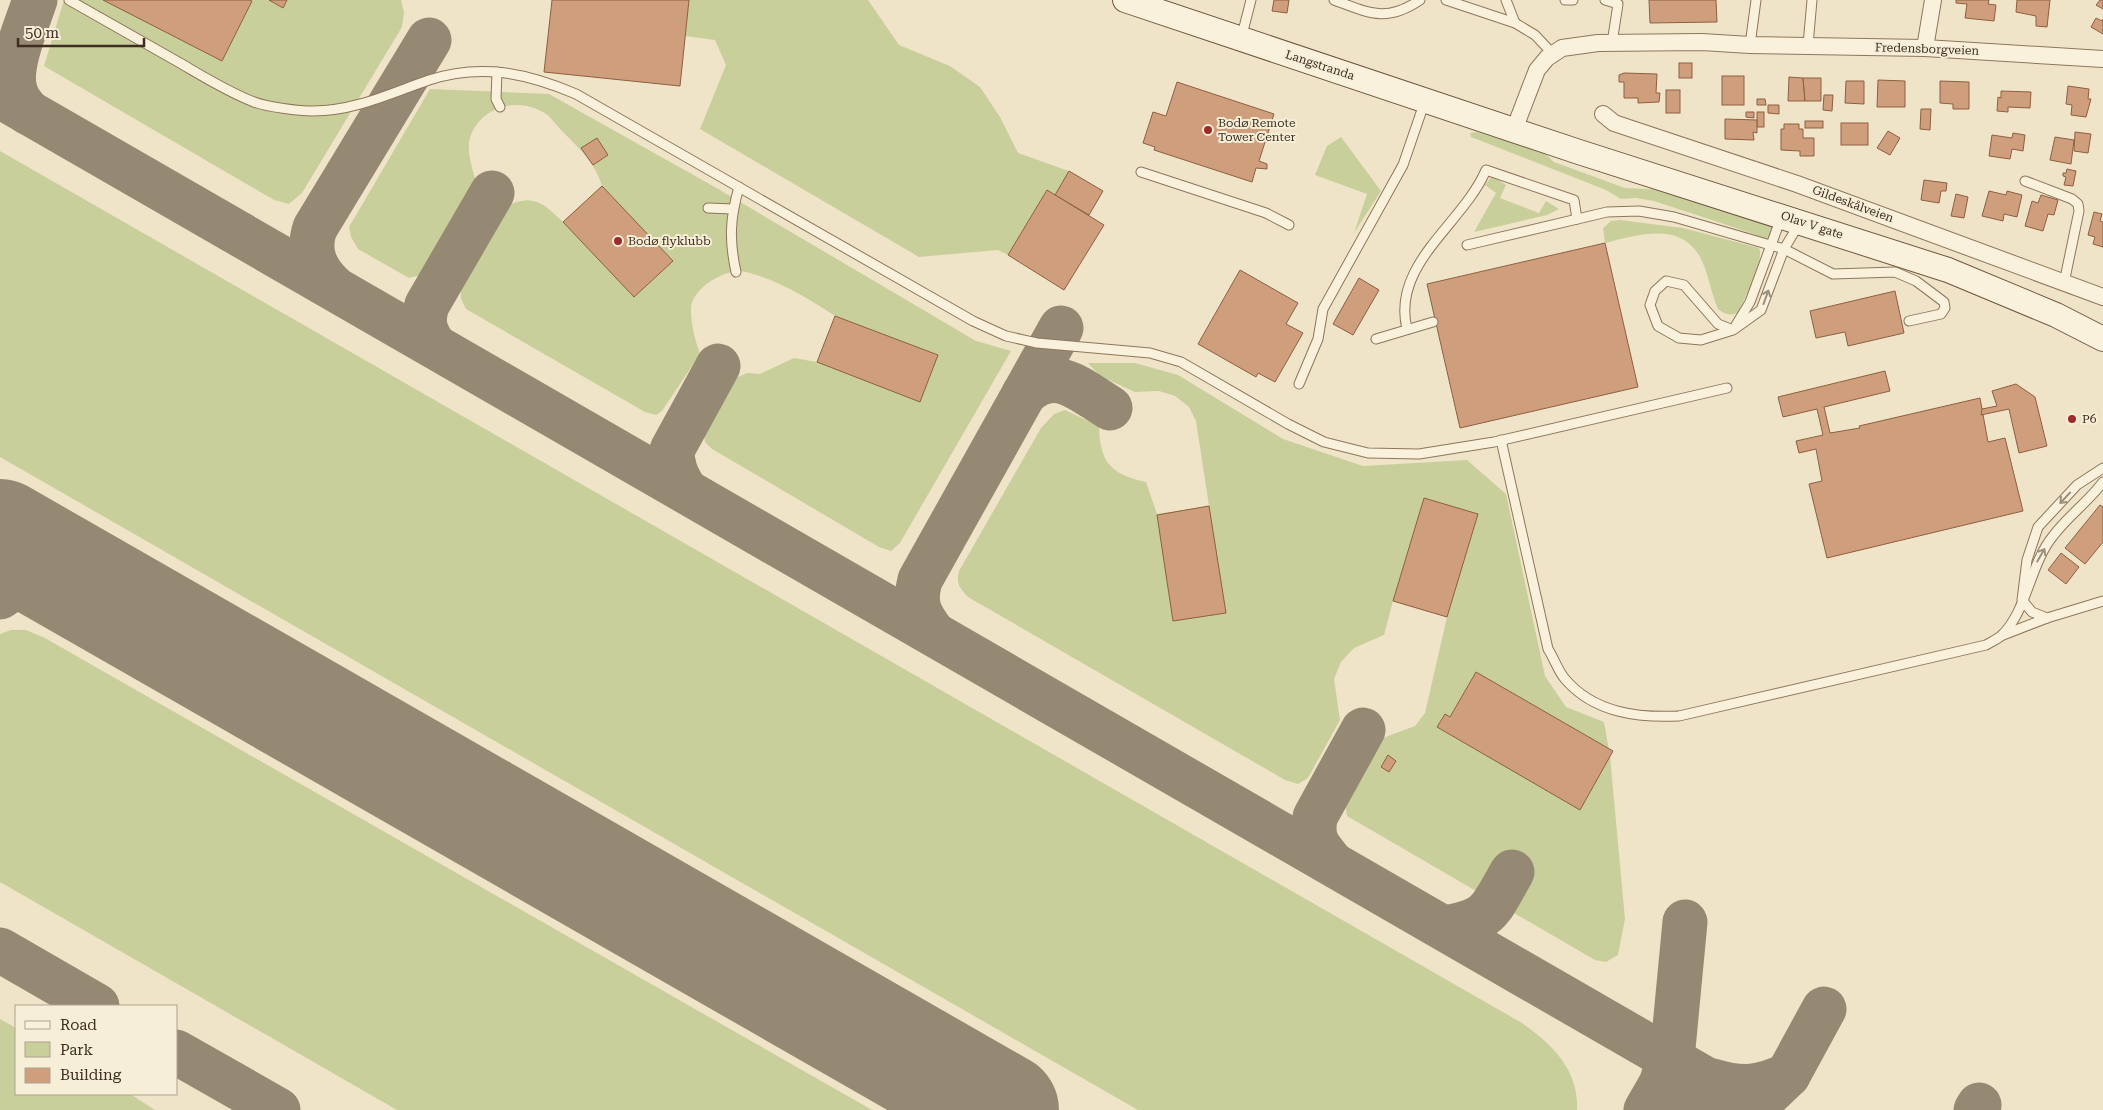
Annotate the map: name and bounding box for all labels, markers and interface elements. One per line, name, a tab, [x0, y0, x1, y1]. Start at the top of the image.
scale bar	[18, 15, 144, 47]
text: 50 m	[25, 24, 60, 42]
street label: Fredensborgveien	[1875, 40, 1980, 58]
street label: Langstranda	[1284, 47, 1357, 83]
place label: Bodø Remote Tower Center	[1218, 116, 1296, 144]
marker: Bodø Remote Tower Center	[1202, 124, 1214, 136]
street label: Gildeskålveien	[1810, 183, 1896, 225]
street label: Olav V gate	[1779, 208, 1845, 242]
place label: Bodø flyklubb	[628, 234, 711, 248]
marker: Bodø flyklubb	[612, 235, 624, 247]
one-way arrow	[1762, 290, 1771, 305]
place label: P6	[2082, 412, 2097, 426]
marker: P6	[2066, 413, 2078, 425]
one-way arrow	[2059, 492, 2071, 505]
one-way arrow	[2037, 549, 2047, 563]
legend	[15, 1005, 178, 1095]
text: Road	[60, 1016, 97, 1034]
text: Park	[60, 1041, 94, 1059]
text: Building	[60, 1066, 122, 1084]

